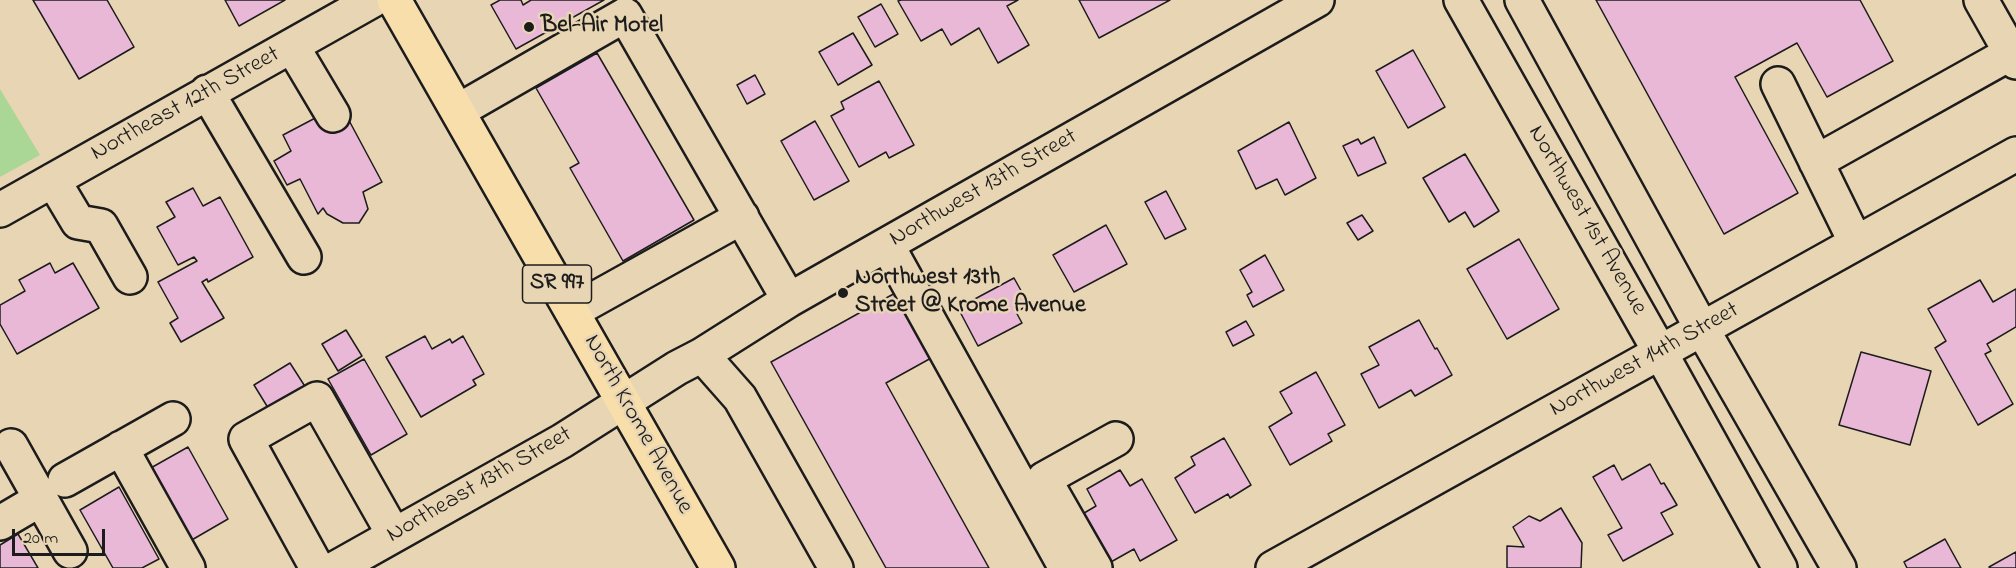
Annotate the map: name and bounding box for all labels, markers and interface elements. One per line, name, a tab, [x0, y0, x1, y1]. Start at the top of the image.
place label: Bel-Air Motel	[541, 13, 663, 41]
marker: Bel-Air Motel	[522, 20, 536, 34]
street label: Northeast 12th Street	[87, 41, 285, 169]
street label: Northwest 1st Avenue	[1520, 121, 1652, 321]
street label: Northwest 13th Street	[885, 124, 1083, 254]
road number: SR 997	[522, 265, 592, 303]
place label: Northwest 13th Street @ Krome Avenue	[855, 265, 1086, 321]
marker: Northwest 13th Street @ Krome Avenue	[836, 286, 850, 300]
street label: Northwest 14th Street	[1545, 297, 1745, 425]
street label: North Krome Avenue	[576, 330, 698, 520]
street label: Northeast 13th Street	[382, 421, 578, 551]
scale bar	[15, 517, 108, 555]
text: 20 m	[23, 526, 58, 552]

